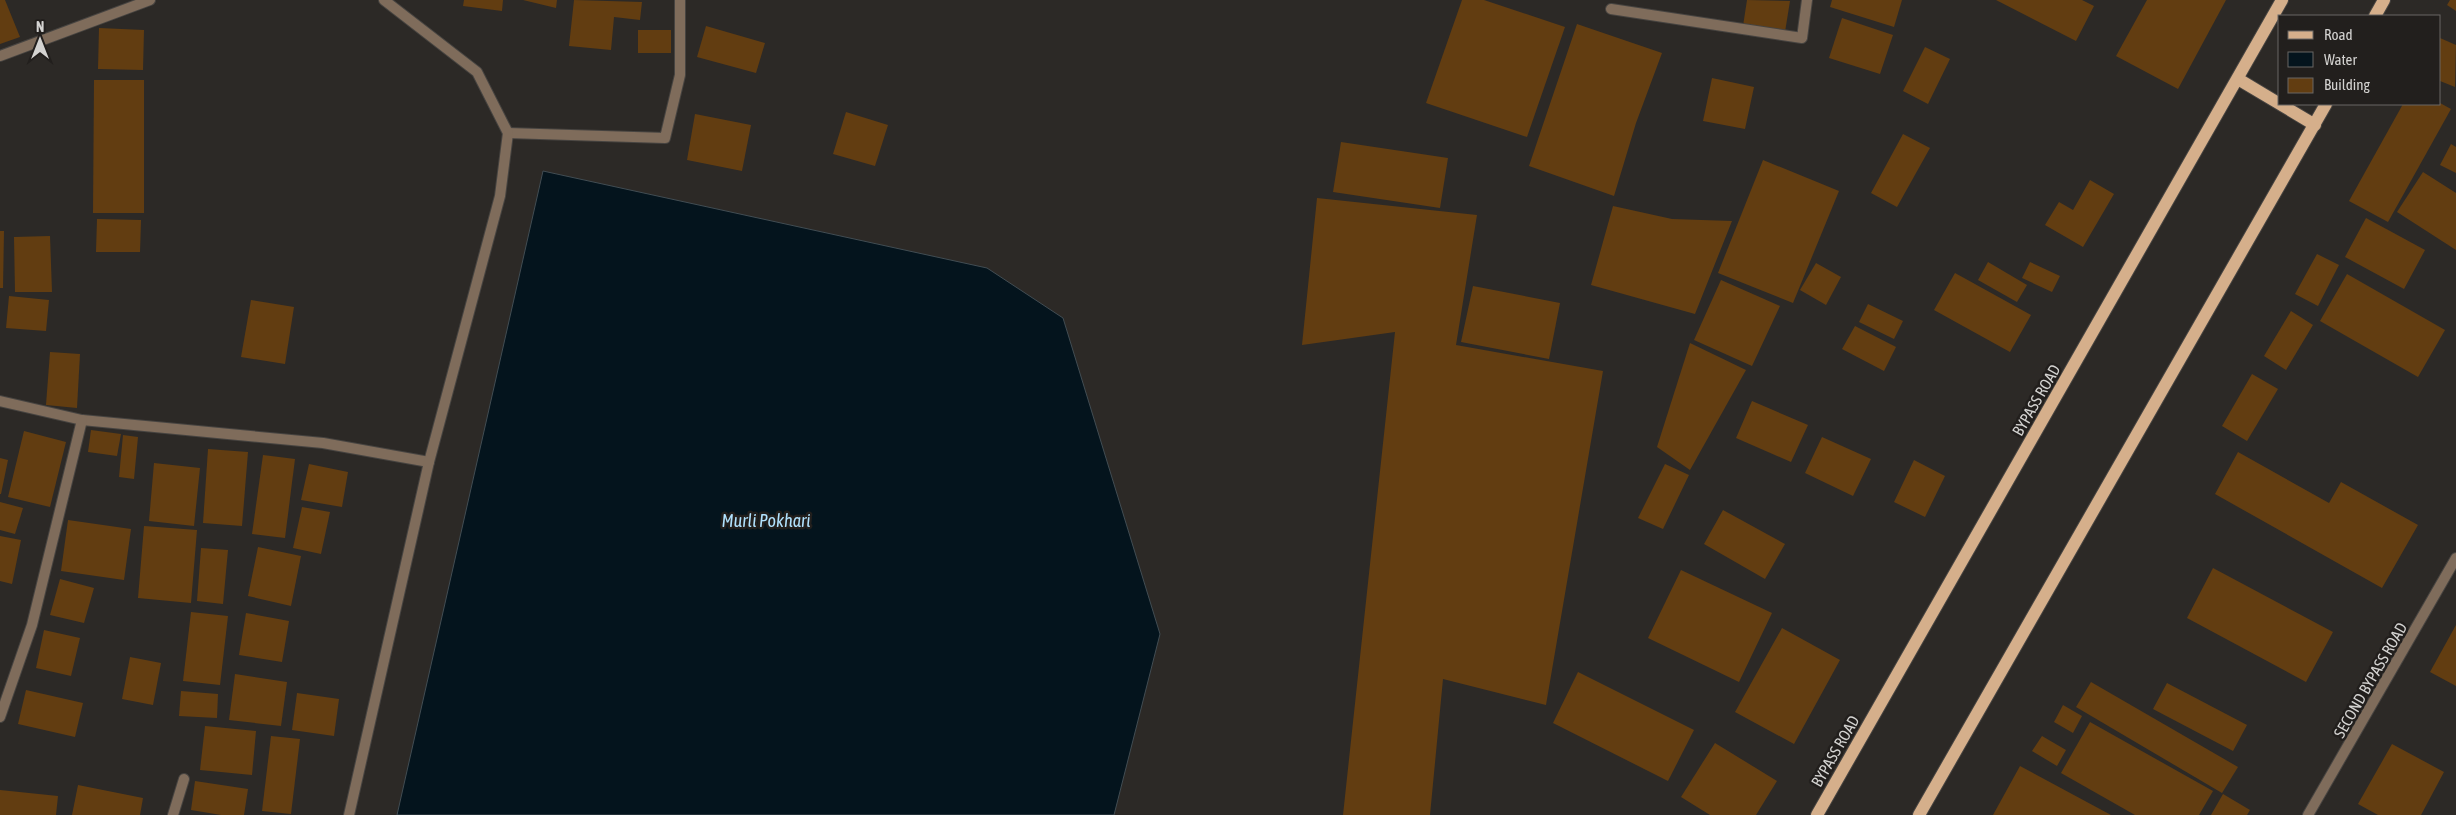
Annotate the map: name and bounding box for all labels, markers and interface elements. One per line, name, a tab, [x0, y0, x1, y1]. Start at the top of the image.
north arrow	[15, 15, 65, 65]
legend	[2278, 15, 2441, 105]
text: N	[36, 19, 44, 35]
text: Road	[2324, 26, 2353, 43]
text: Water	[2324, 51, 2357, 68]
text: Building	[2324, 76, 2370, 93]
street label: BYPASS ROAD	[2008, 361, 2064, 439]
water label: Murli Pokhari	[721, 510, 811, 531]
street label: SECOND BYPASS ROAD	[2330, 619, 2410, 741]
street label: BYPASS ROAD	[1807, 712, 1863, 790]

